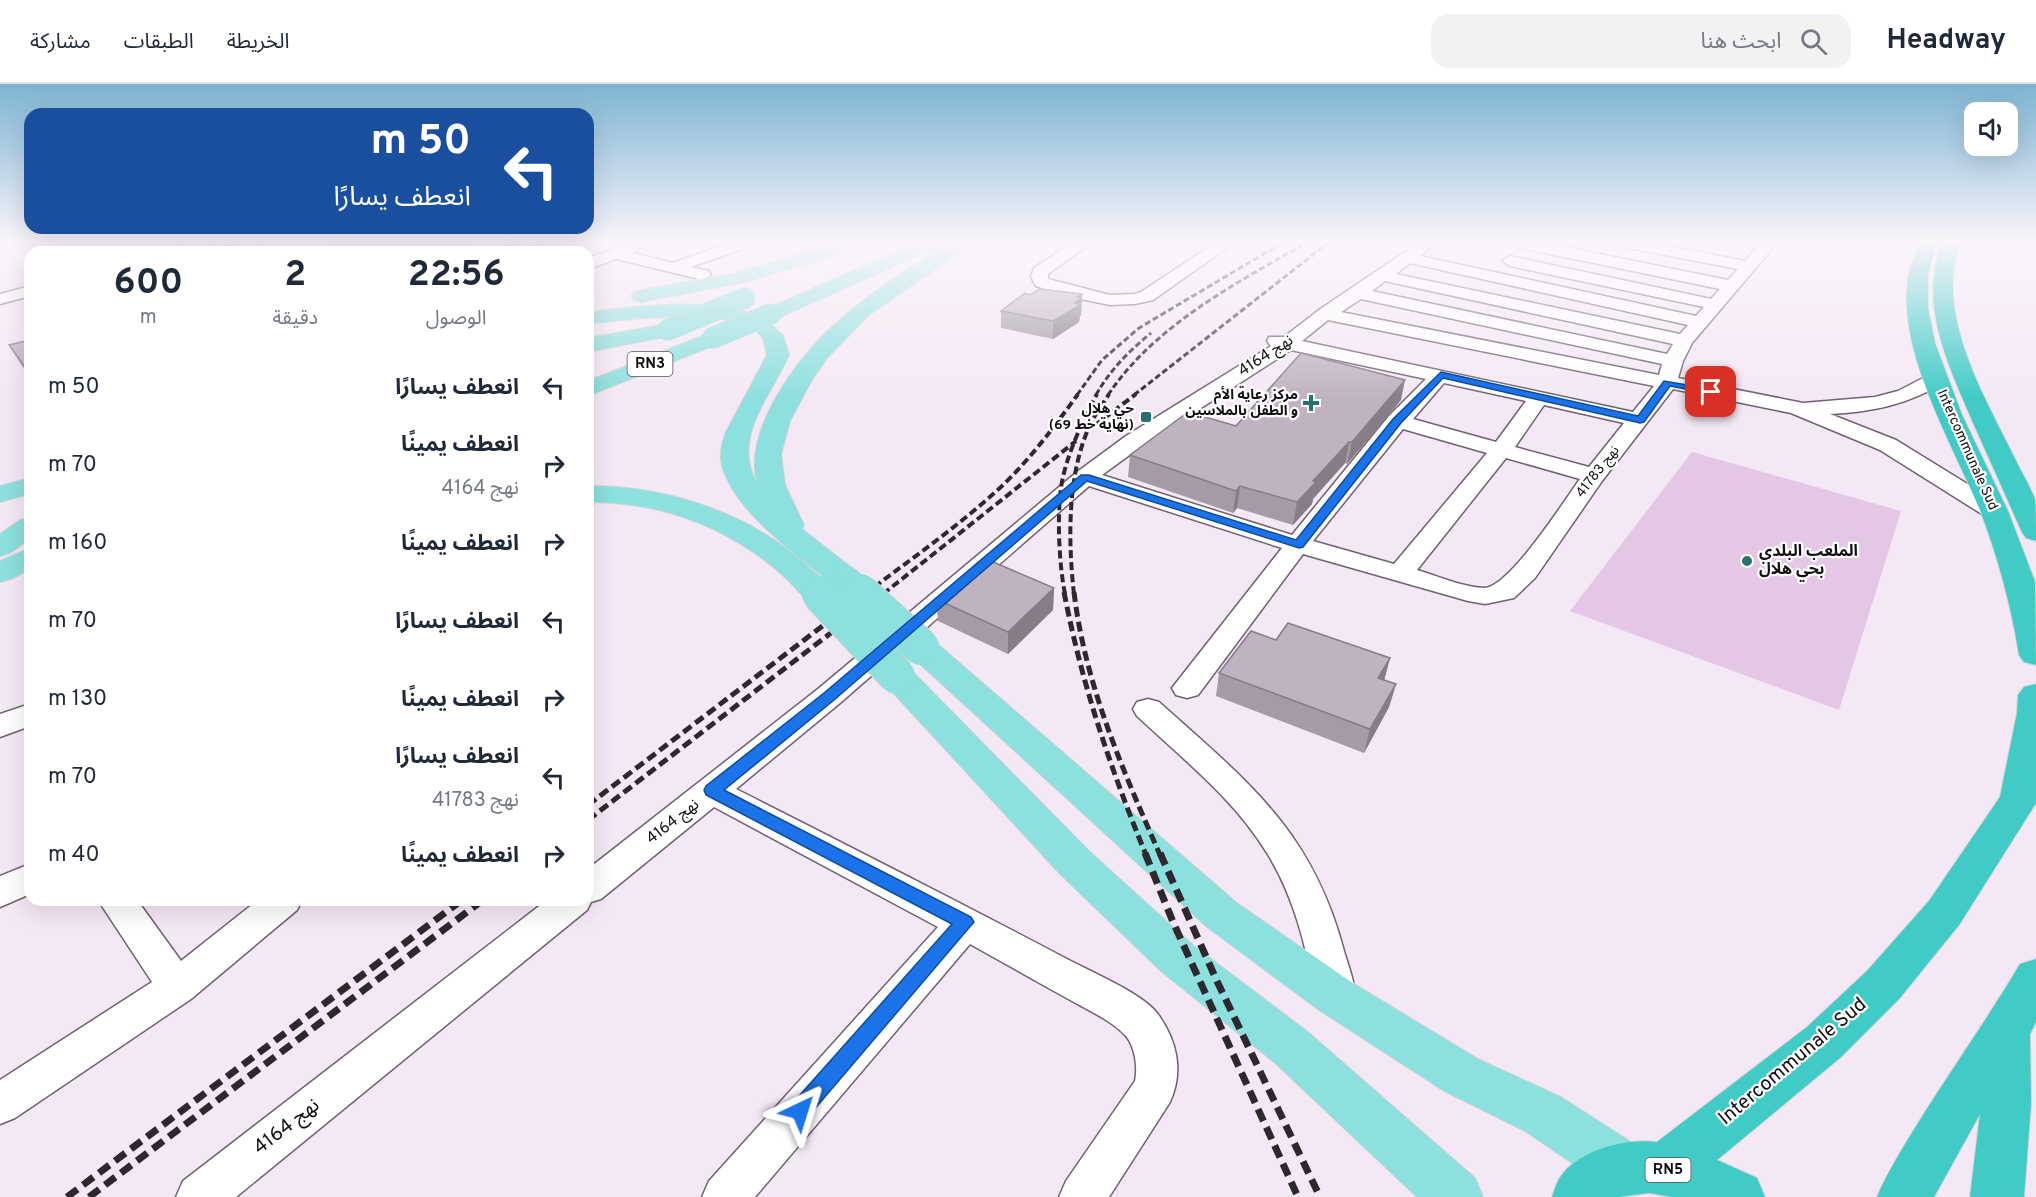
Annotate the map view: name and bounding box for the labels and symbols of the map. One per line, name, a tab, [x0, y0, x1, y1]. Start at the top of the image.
street label: نهج 4164	[1235, 331, 1298, 382]
road number: RN3	[628, 352, 672, 376]
pin	[1685, 366, 1736, 417]
place label: مركز رعاية الأم و الطفل بالملاسين	[1185, 386, 1298, 420]
street label: Intercommunale Sud	[1933, 387, 2001, 513]
marker: مركز رعاية الأم و الطفل بالملاسين	[1302, 394, 1320, 412]
place label: حي هلال (نهاية خط 69)	[1049, 401, 1134, 434]
marker: حي هلال (نهاية خط 69)	[1139, 410, 1153, 424]
street label: نهج 41783	[1573, 443, 1624, 502]
place label: الملعب البلدي بحي هلال	[1759, 542, 1858, 582]
marker: الملعب البلدي بحي هلال	[1740, 554, 1754, 568]
street label: نهج 4164	[642, 795, 704, 850]
street label: Intercommunale Sud	[1713, 992, 1873, 1132]
position arrow	[768, 1079, 832, 1143]
street label: نهج 4164	[248, 1093, 326, 1161]
road number: RN5	[1646, 1158, 1690, 1182]

